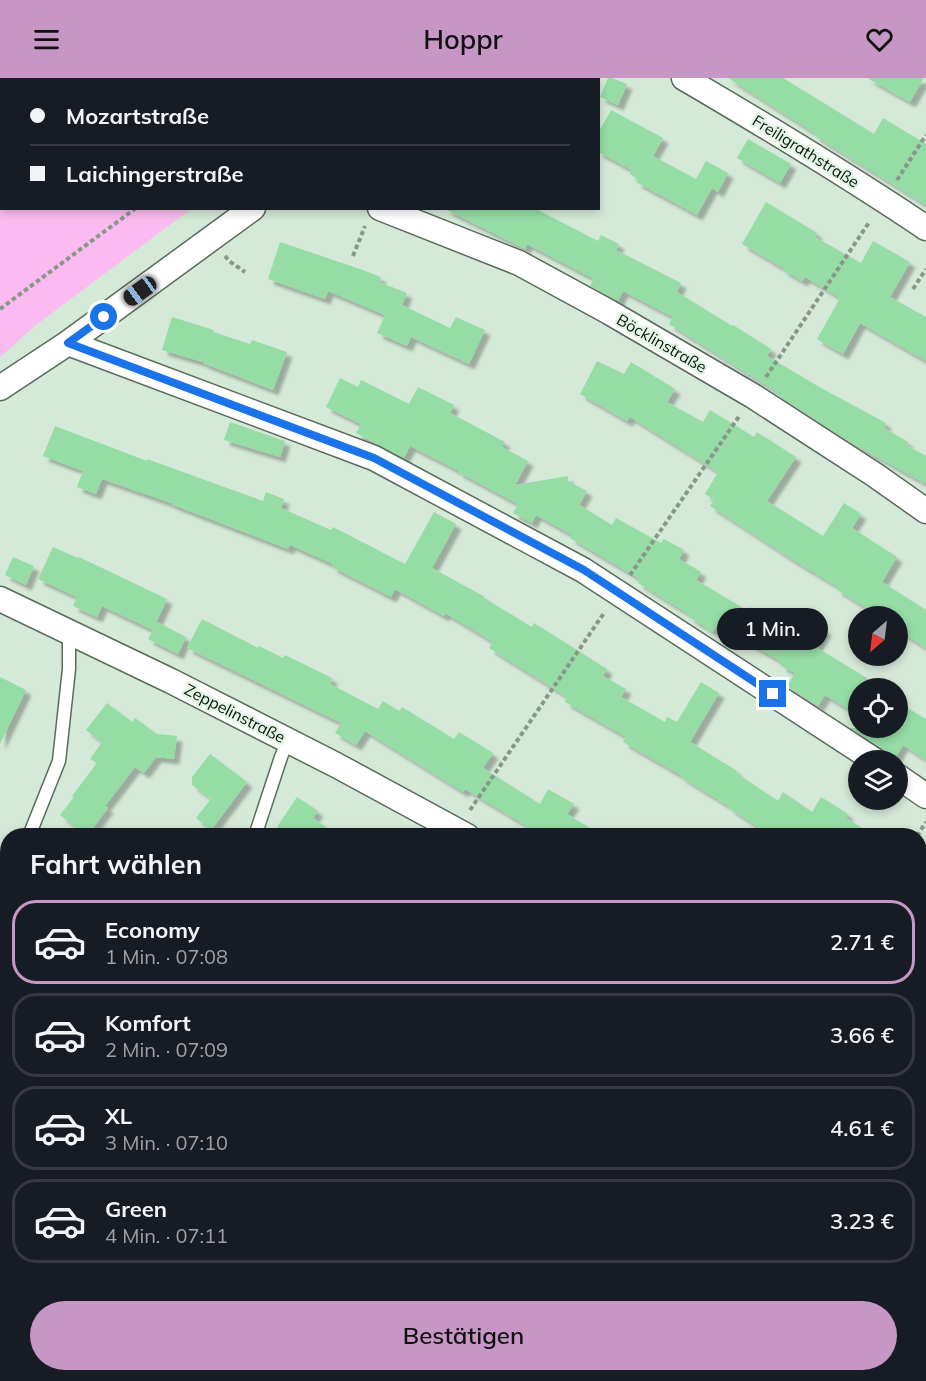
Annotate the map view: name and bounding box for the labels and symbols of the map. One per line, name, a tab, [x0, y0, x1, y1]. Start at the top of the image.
street label: Freiligrathstraße	[749, 110, 863, 192]
car	[120, 273, 160, 309]
route start	[90, 303, 117, 330]
street label: Böcklinstraße	[613, 309, 711, 377]
north arrow	[848, 606, 908, 666]
callout: 1 Min.	[718, 607, 828, 649]
street label: Zeppelinstraße	[181, 679, 289, 747]
route end	[759, 680, 786, 707]

